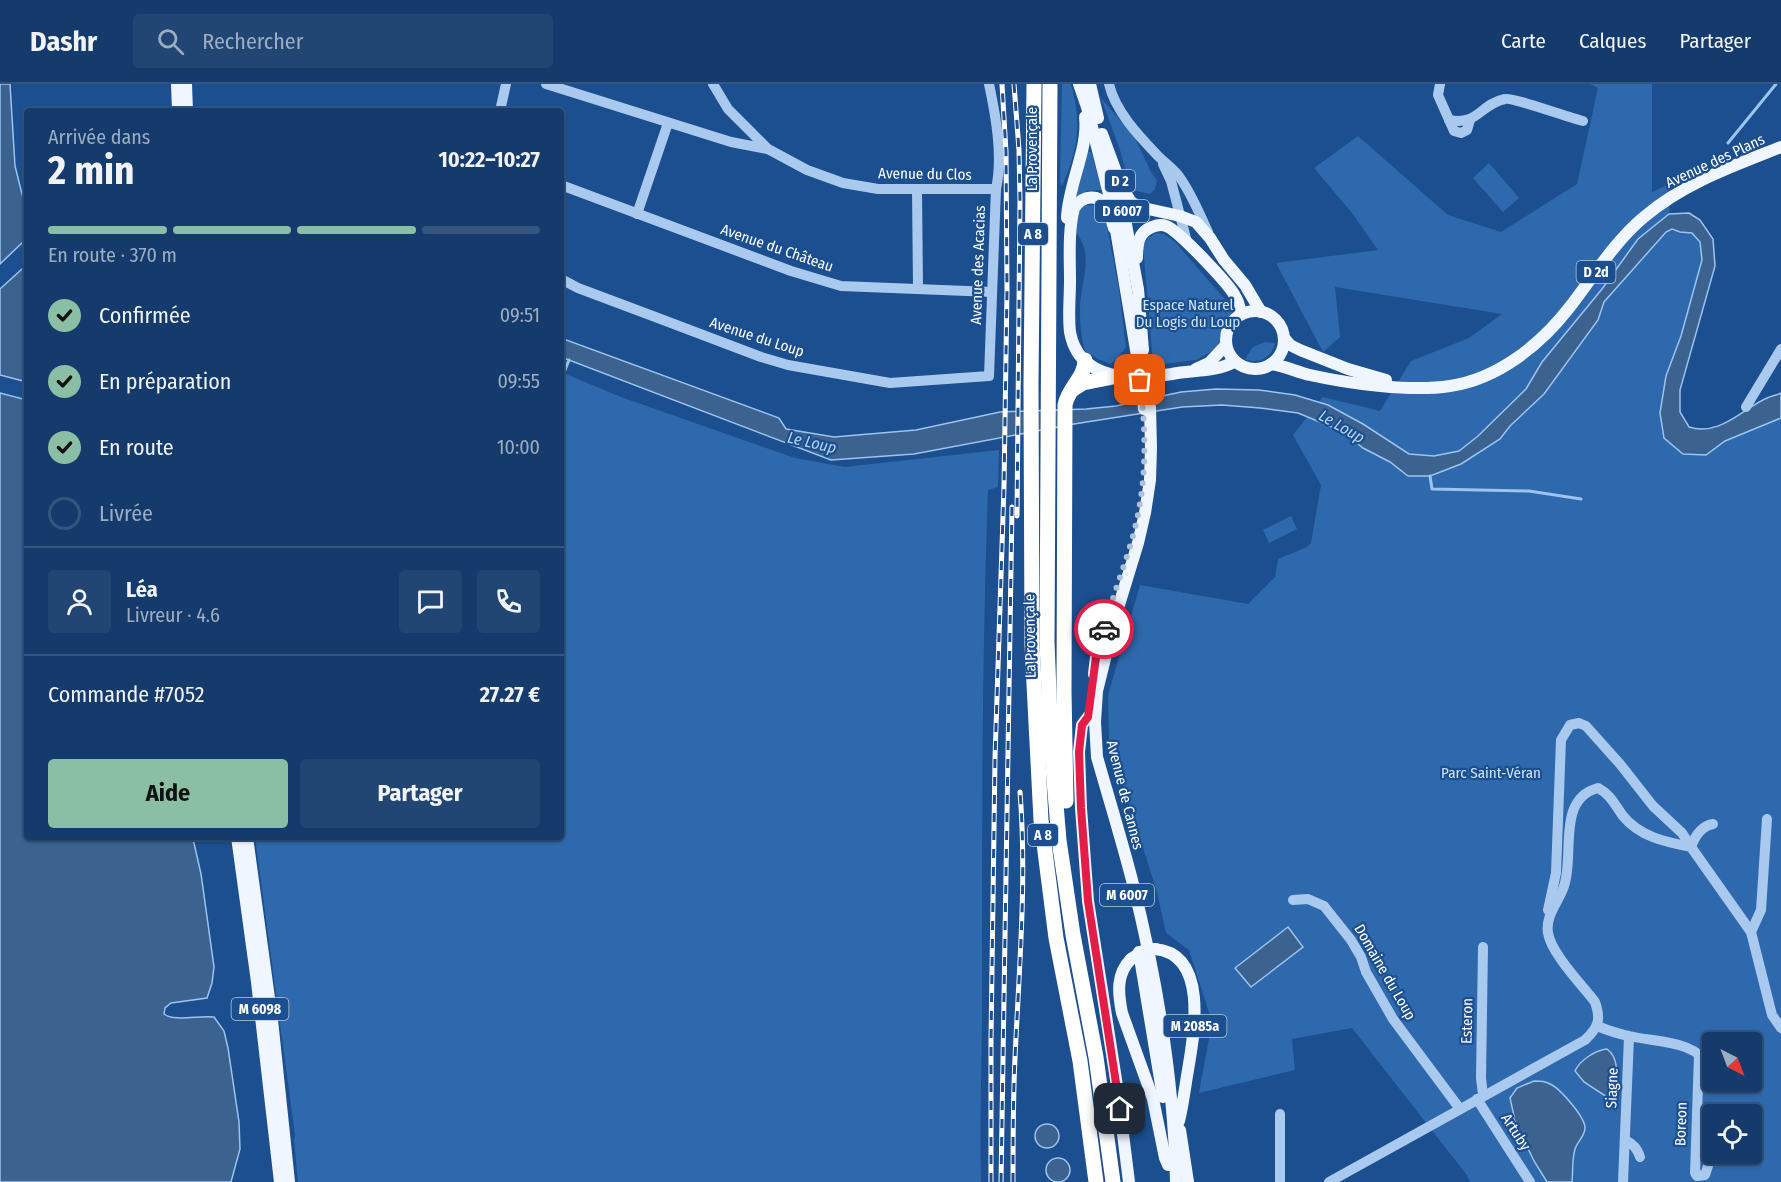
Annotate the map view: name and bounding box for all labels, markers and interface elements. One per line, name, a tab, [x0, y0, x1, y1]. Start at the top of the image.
search box	[133, 14, 553, 68]
text: Dashr	[30, 25, 97, 58]
icon: search	[154, 25, 187, 58]
text: Rechercher	[202, 28, 303, 55]
text: Carte	[1501, 28, 1546, 54]
text: Calques	[1579, 28, 1646, 54]
text: Partager	[1679, 28, 1751, 54]
street label: La Provençale	[1023, 107, 1041, 191]
text: Arrivée dans	[48, 125, 150, 149]
street label: Avenue des Plans	[1663, 130, 1767, 192]
text: 10:22–10:27	[439, 146, 540, 173]
text: 2 min	[48, 148, 134, 194]
street label: Avenue du Clos	[878, 164, 972, 184]
road number: D 2	[1105, 170, 1135, 192]
road number: D 6007	[1095, 200, 1149, 222]
street label: Avenue des Acacias	[967, 205, 989, 325]
street label: Avenue du Château	[718, 220, 836, 276]
road number: A 8	[1018, 223, 1048, 245]
text: En route · 370 m	[48, 243, 177, 267]
road number: D 2d	[1576, 261, 1616, 283]
park label: Espace Naturel Du Logis du Loup	[1136, 296, 1240, 331]
icon: check	[48, 299, 81, 332]
text: Confirmée	[99, 302, 191, 329]
text: 09:51	[500, 303, 540, 327]
street label: Avenue du Loup	[708, 313, 806, 361]
pin	[1114, 354, 1165, 405]
icon: bag	[1123, 363, 1156, 396]
icon: check	[48, 365, 81, 398]
text: En préparation	[99, 368, 231, 395]
text: 09:55	[497, 369, 540, 393]
water label: Le Loup	[1315, 406, 1368, 447]
water label: Le Loup	[786, 428, 838, 457]
icon: check	[48, 431, 81, 464]
text: En route	[99, 434, 174, 461]
text: 10:00	[497, 435, 540, 459]
text: Livrée	[99, 500, 153, 527]
button: person	[48, 570, 111, 633]
button: chat	[399, 570, 462, 633]
button: phone	[477, 570, 540, 633]
text: Léa	[126, 576, 158, 603]
street label: La Provençale	[1020, 594, 1040, 678]
courier	[1074, 599, 1134, 659]
text: Livreur · 4.6	[126, 603, 220, 627]
icon: car	[1088, 613, 1121, 646]
text: Commande #7052	[48, 681, 205, 708]
text: 27.27 €	[480, 681, 540, 708]
street label: Avenue de Cannes	[1103, 738, 1147, 852]
button: Aide	[48, 759, 288, 828]
button: Partager	[300, 759, 540, 828]
park label: Parc Saint-Véran	[1441, 764, 1541, 782]
road number: A 8	[1028, 824, 1058, 846]
road number: M 6007	[1100, 884, 1154, 906]
street label: Domaine du Loup	[1350, 921, 1420, 1023]
road number: M 6098	[232, 998, 288, 1020]
street label: Esteron	[1458, 998, 1476, 1044]
road number: M 2085a	[1164, 1015, 1226, 1037]
north arrow	[1702, 1032, 1762, 1092]
map controls	[1702, 1032, 1762, 1164]
street label: Siagne	[1602, 1067, 1622, 1109]
pin	[1094, 1083, 1145, 1134]
icon: home	[1103, 1092, 1136, 1125]
street label: Boreon	[1671, 1102, 1691, 1146]
button: locate	[1702, 1104, 1762, 1164]
street label: Artuby	[1497, 1110, 1535, 1154]

